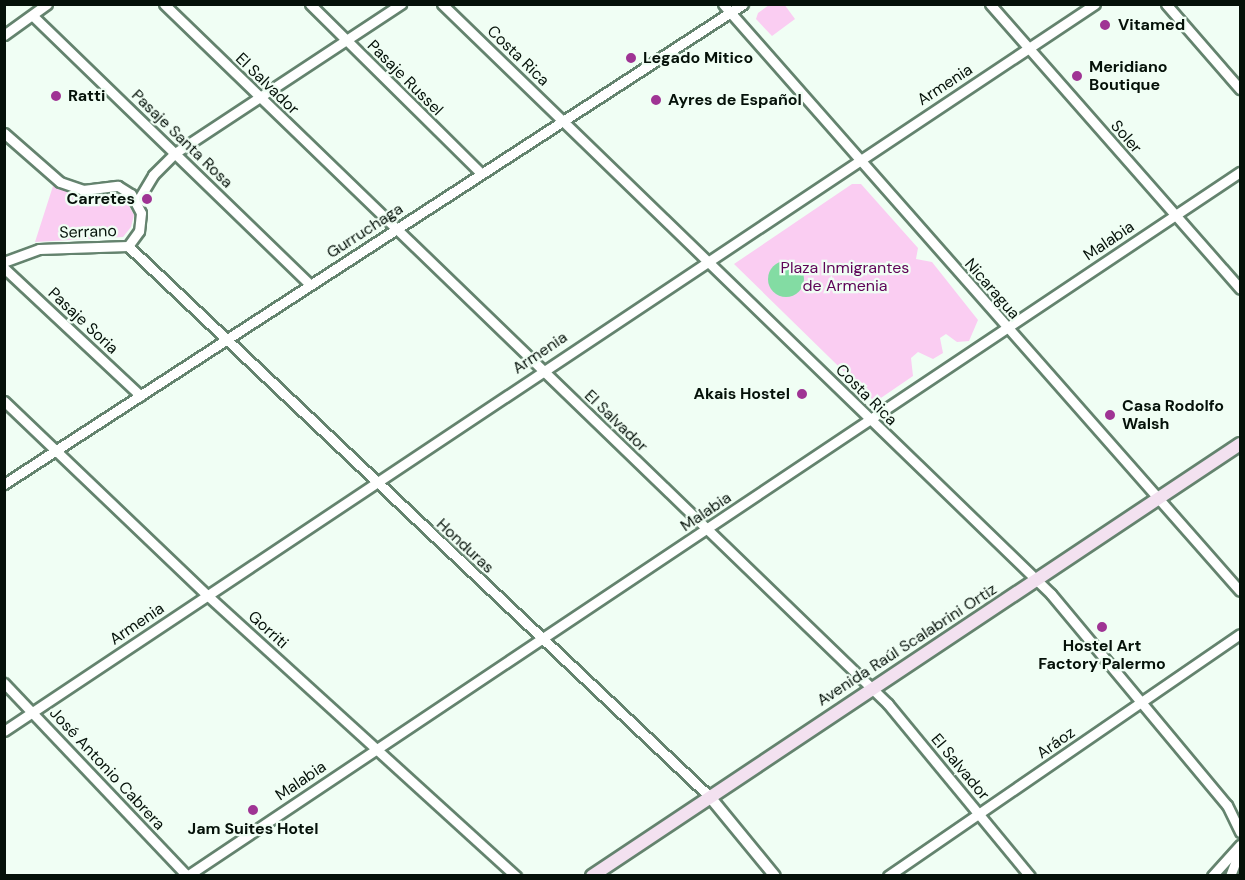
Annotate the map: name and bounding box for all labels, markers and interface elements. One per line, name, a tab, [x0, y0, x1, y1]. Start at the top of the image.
place label: Vitamed	[1118, 15, 1185, 35]
marker: Vitamed	[1096, 16, 1114, 34]
street label: Costa Rica	[483, 22, 553, 90]
street label: Pasaje Russel	[363, 36, 447, 120]
place label: Legado Mitico	[643, 48, 753, 68]
street label: El Salvador	[231, 49, 303, 119]
marker: Legado Mitico	[624, 51, 638, 65]
place label: Meridiano Boutique	[1089, 57, 1168, 95]
street label: Armenia	[914, 60, 976, 110]
marker: Meridiano Boutique	[1070, 69, 1084, 83]
place label: Ratti	[68, 86, 105, 106]
street label: Pasaje Santa Rosa	[127, 86, 237, 192]
marker: Ratti	[49, 89, 63, 103]
place label: Ayres de Español	[668, 90, 802, 110]
marker: Ayres de Español	[649, 93, 663, 107]
street label: Soler	[1107, 117, 1145, 157]
place label: Carretes	[66, 189, 135, 209]
marker: Carretes	[140, 192, 154, 206]
street label: Gurruchaga	[323, 199, 407, 263]
street label: Malabia	[1080, 217, 1138, 265]
street label: Serrano	[59, 221, 117, 243]
street label: Nicaragua	[960, 255, 1024, 323]
park label: Plaza Inmigrantes de Armenia	[781, 258, 909, 296]
street label: Pasaje Soria	[44, 284, 122, 358]
street label: Armenia	[509, 328, 571, 378]
street label: Costa Rica	[831, 360, 901, 430]
place label: Akais Hostel	[694, 384, 790, 404]
street label: El Salvador	[580, 386, 652, 456]
marker: Akais Hostel	[795, 387, 809, 401]
place label: Casa Rodolfo Walsh	[1122, 396, 1224, 434]
marker: Casa Rodolfo Walsh	[1103, 408, 1117, 422]
street label: Malabia	[677, 488, 735, 536]
street label: Honduras	[432, 515, 498, 577]
street label: Avenida Raúl Scalabrini Ortiz	[814, 580, 1000, 710]
street label: Armenia	[106, 599, 168, 649]
street label: Gorriti	[244, 607, 292, 653]
marker: Hostel Art Factory Palermo	[1095, 620, 1109, 634]
place label: Hostel Art Factory Palermo	[1038, 636, 1166, 674]
street label: José Antonio Cabrera	[45, 704, 169, 834]
street label: Aráoz	[1033, 723, 1079, 763]
street label: El Salvador	[927, 730, 993, 804]
street label: Malabia	[272, 757, 330, 805]
marker: Jam Suites Hotel	[246, 803, 260, 817]
place label: Jam Suites Hotel	[188, 819, 318, 839]

